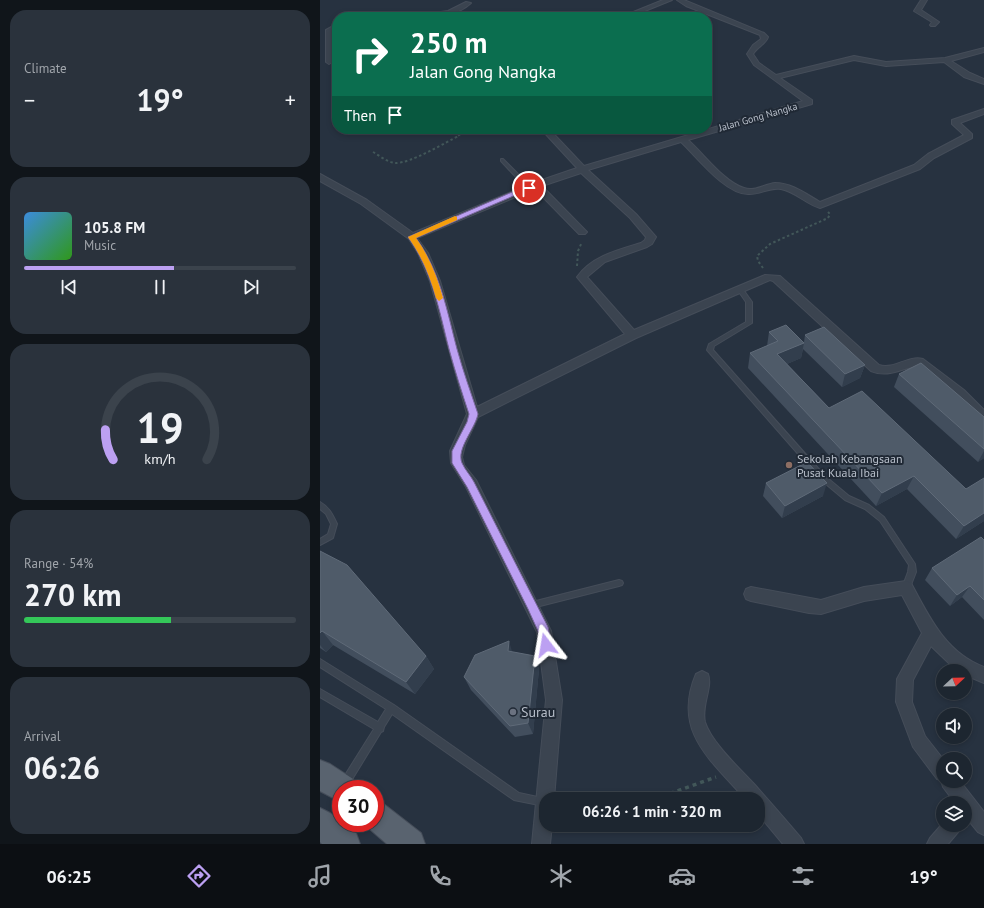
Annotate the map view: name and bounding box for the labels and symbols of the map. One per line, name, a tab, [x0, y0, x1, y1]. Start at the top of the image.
street label: Jalan Gong Nangka	[716, 100, 799, 135]
pin	[512, 171, 546, 205]
place label: Sekolah Kebangsaan Pusat Kuala Ibai	[797, 451, 903, 480]
marker: Sekolah Kebangsaan Pusat Kuala Ibai	[784, 460, 794, 470]
position arrow	[525, 624, 567, 666]
north arrow	[936, 664, 972, 700]
place label: Surau	[521, 703, 555, 721]
marker: Surau	[508, 707, 518, 717]
speed limit sign: 30	[332, 780, 384, 832]

